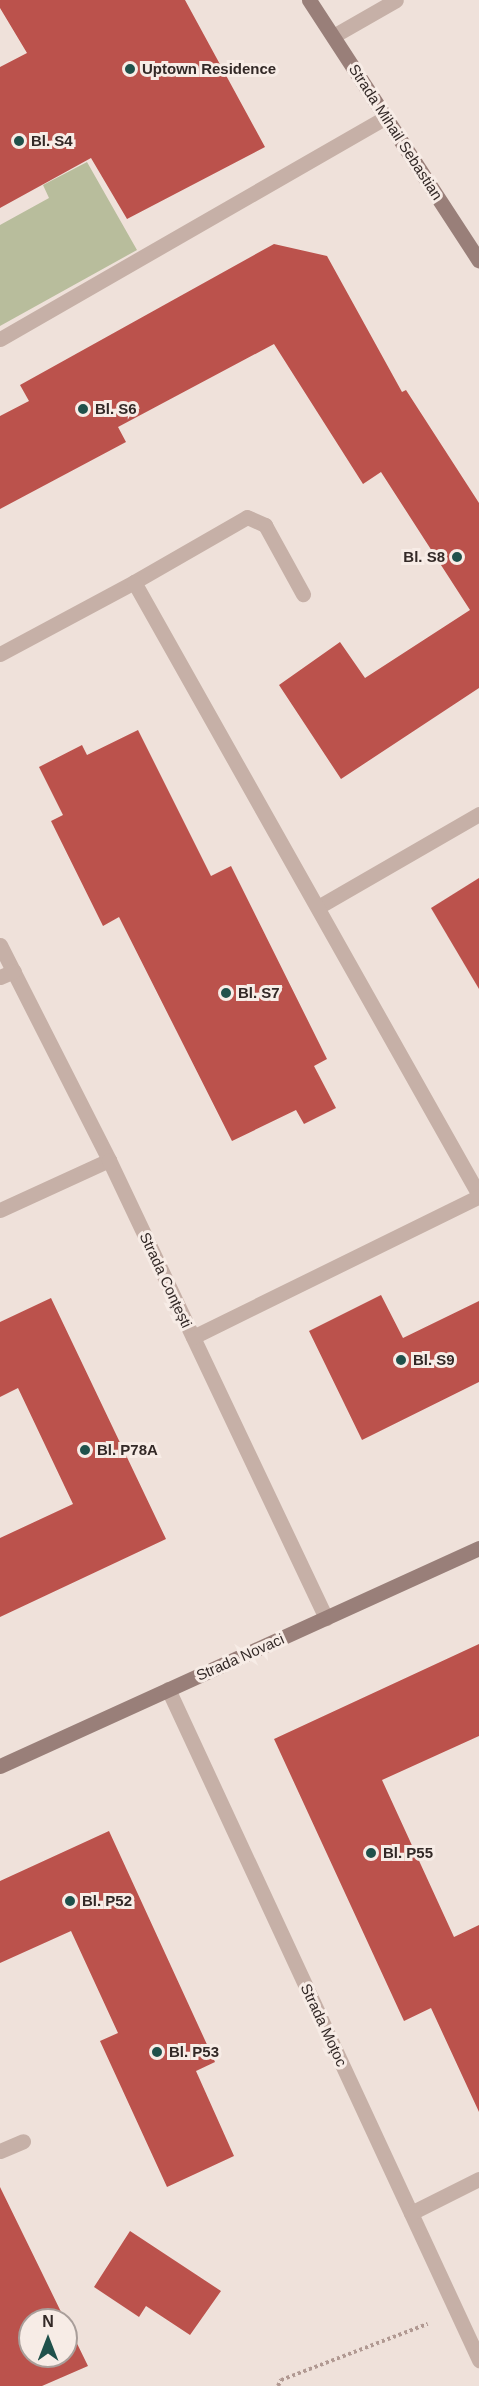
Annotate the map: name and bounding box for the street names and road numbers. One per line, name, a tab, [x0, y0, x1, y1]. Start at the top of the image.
street label: Strada Mihail Sebastian	[345, 61, 447, 203]
street label: Strada Conțești	[136, 1229, 196, 1331]
street label: Strada Novaci	[193, 1630, 287, 1684]
street label: Strada Moțoc	[297, 1981, 351, 2069]

